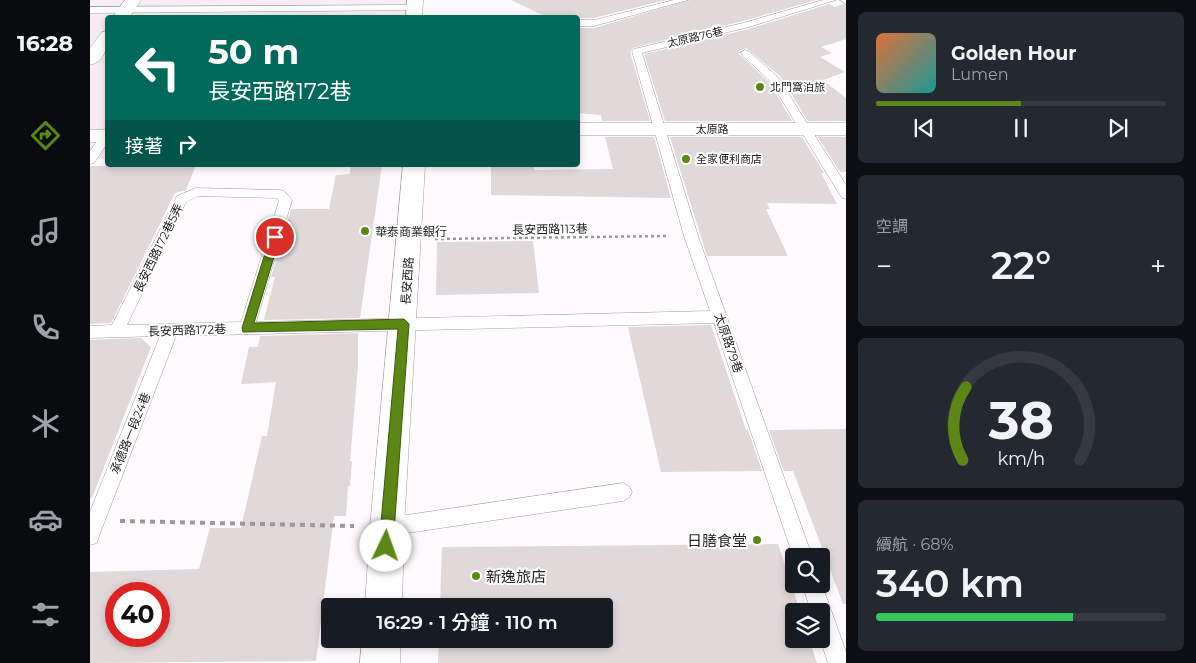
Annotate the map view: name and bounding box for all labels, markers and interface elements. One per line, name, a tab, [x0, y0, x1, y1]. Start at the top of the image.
street label: 太原路76巷	[666, 24, 724, 50]
text: 16:28	[17, 30, 73, 57]
text: 50 m	[208, 30, 299, 73]
icon: left	[125, 35, 190, 100]
text: Golden Hour	[951, 42, 1077, 65]
text: Lumen	[951, 65, 1009, 84]
text: 長安西路172巷	[208, 78, 351, 105]
place label: 北門窩泊旅	[770, 80, 825, 94]
marker: 北門窩泊旅	[754, 81, 766, 93]
icon: previous	[910, 114, 938, 142]
icon: pause	[1007, 114, 1035, 142]
icon: next	[1104, 114, 1132, 142]
icon: directions	[28, 118, 63, 153]
street label: 太原路	[696, 122, 729, 136]
icon: right	[173, 130, 201, 158]
text: 接著	[125, 135, 163, 158]
place label: 全家便利商店	[696, 152, 762, 166]
marker: 全家便利商店	[680, 153, 692, 165]
street label: 長安西路172巷5弄	[130, 201, 186, 295]
icon: music	[28, 214, 63, 249]
pin	[254, 216, 296, 258]
text: 空調	[876, 217, 908, 236]
street label: 長安西路113巷	[512, 221, 588, 237]
icon: arrive	[261, 223, 289, 251]
place label: 華泰商業銀行	[375, 224, 447, 239]
marker: 華泰商業銀行	[359, 225, 371, 237]
text: 22°	[991, 242, 1051, 289]
text: −	[876, 249, 892, 283]
text: +	[1150, 249, 1166, 283]
street label: 長安西路	[398, 257, 416, 305]
icon: phone	[28, 310, 63, 345]
street label: 太原路79巷	[712, 311, 746, 375]
street label: 長安西路172巷	[148, 321, 226, 339]
text: 38	[987, 389, 1054, 452]
street label: 承德路一段24巷	[107, 390, 153, 476]
icon: climate	[28, 406, 63, 441]
text: km/h	[997, 448, 1045, 469]
icon: car	[28, 502, 63, 537]
position arrow	[359, 519, 411, 571]
place label: 日膳食堂	[687, 531, 747, 550]
marker: 日膳食堂	[751, 534, 763, 546]
text: 續航 · 68%	[876, 535, 953, 554]
map controls	[785, 548, 830, 648]
button: search	[785, 548, 830, 593]
text: 340 km	[876, 560, 1024, 607]
place label: 新逸旅店	[486, 567, 546, 586]
marker: 新逸旅店	[470, 570, 482, 582]
speed limit sign: 40	[105, 582, 170, 647]
icon: filters	[28, 597, 63, 632]
button: layers	[785, 603, 830, 648]
text: 16:29 · 1 分鐘 · 110 m	[376, 611, 558, 634]

